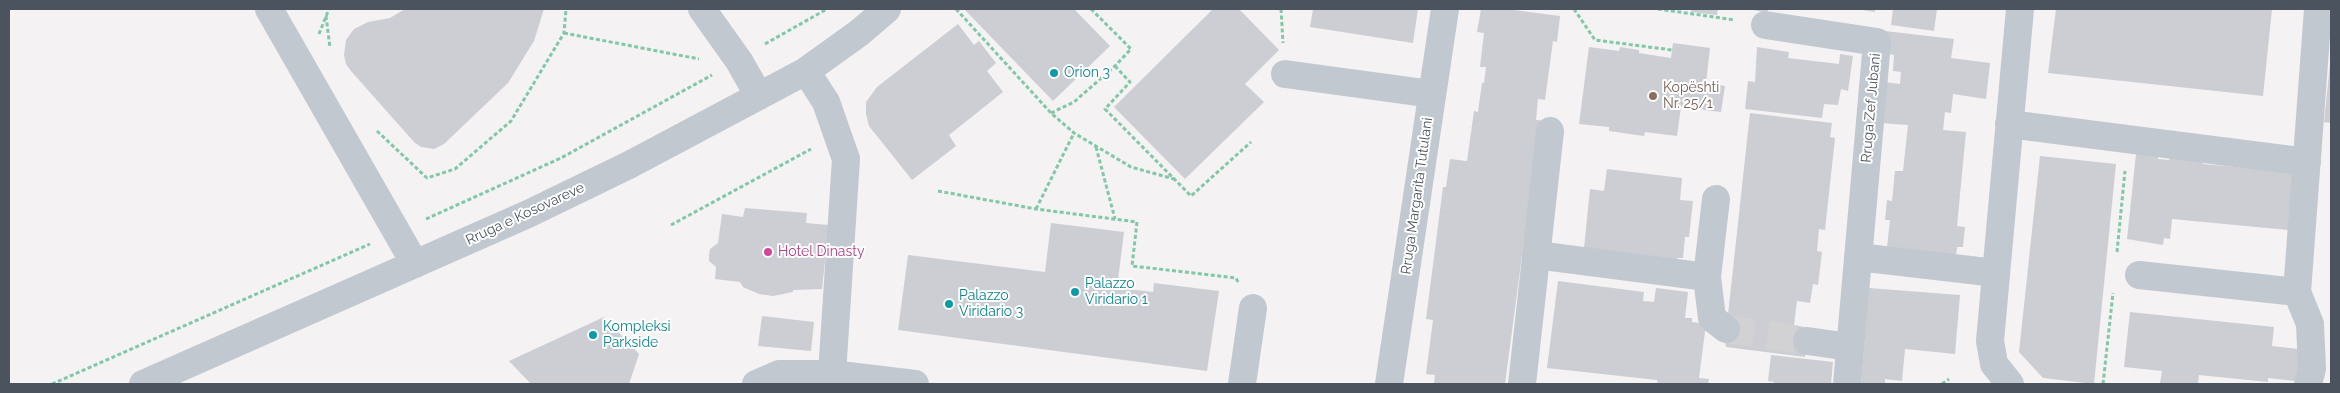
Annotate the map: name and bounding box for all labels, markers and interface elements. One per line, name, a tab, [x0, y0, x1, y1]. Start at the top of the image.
street label: Rruga Zef Jubani	[1858, 53, 1884, 163]
place label: Orion 3	[1064, 65, 1110, 81]
marker: Orion 3	[1048, 67, 1060, 79]
place label: Kopështi Nr. 25/1	[1663, 80, 1719, 112]
marker: Kopështi Nr. 25/1	[1647, 90, 1659, 102]
street label: Rruga Margarita Tutulani	[1398, 117, 1436, 275]
street label: Rruga e Kosovareve	[463, 179, 587, 249]
place label: Hotel Dinasty	[778, 244, 864, 260]
marker: Hotel Dinasty	[762, 246, 774, 258]
place label: Palazzo Viridario 1	[1085, 276, 1148, 308]
marker: Palazzo Viridario 1	[1069, 286, 1081, 298]
place label: Palazzo Viridario 3	[959, 288, 1023, 321]
marker: Palazzo Viridario 3	[943, 298, 955, 310]
place label: Kompleksi Parkside	[603, 319, 671, 352]
marker: Kompleksi Parkside	[587, 329, 599, 341]

